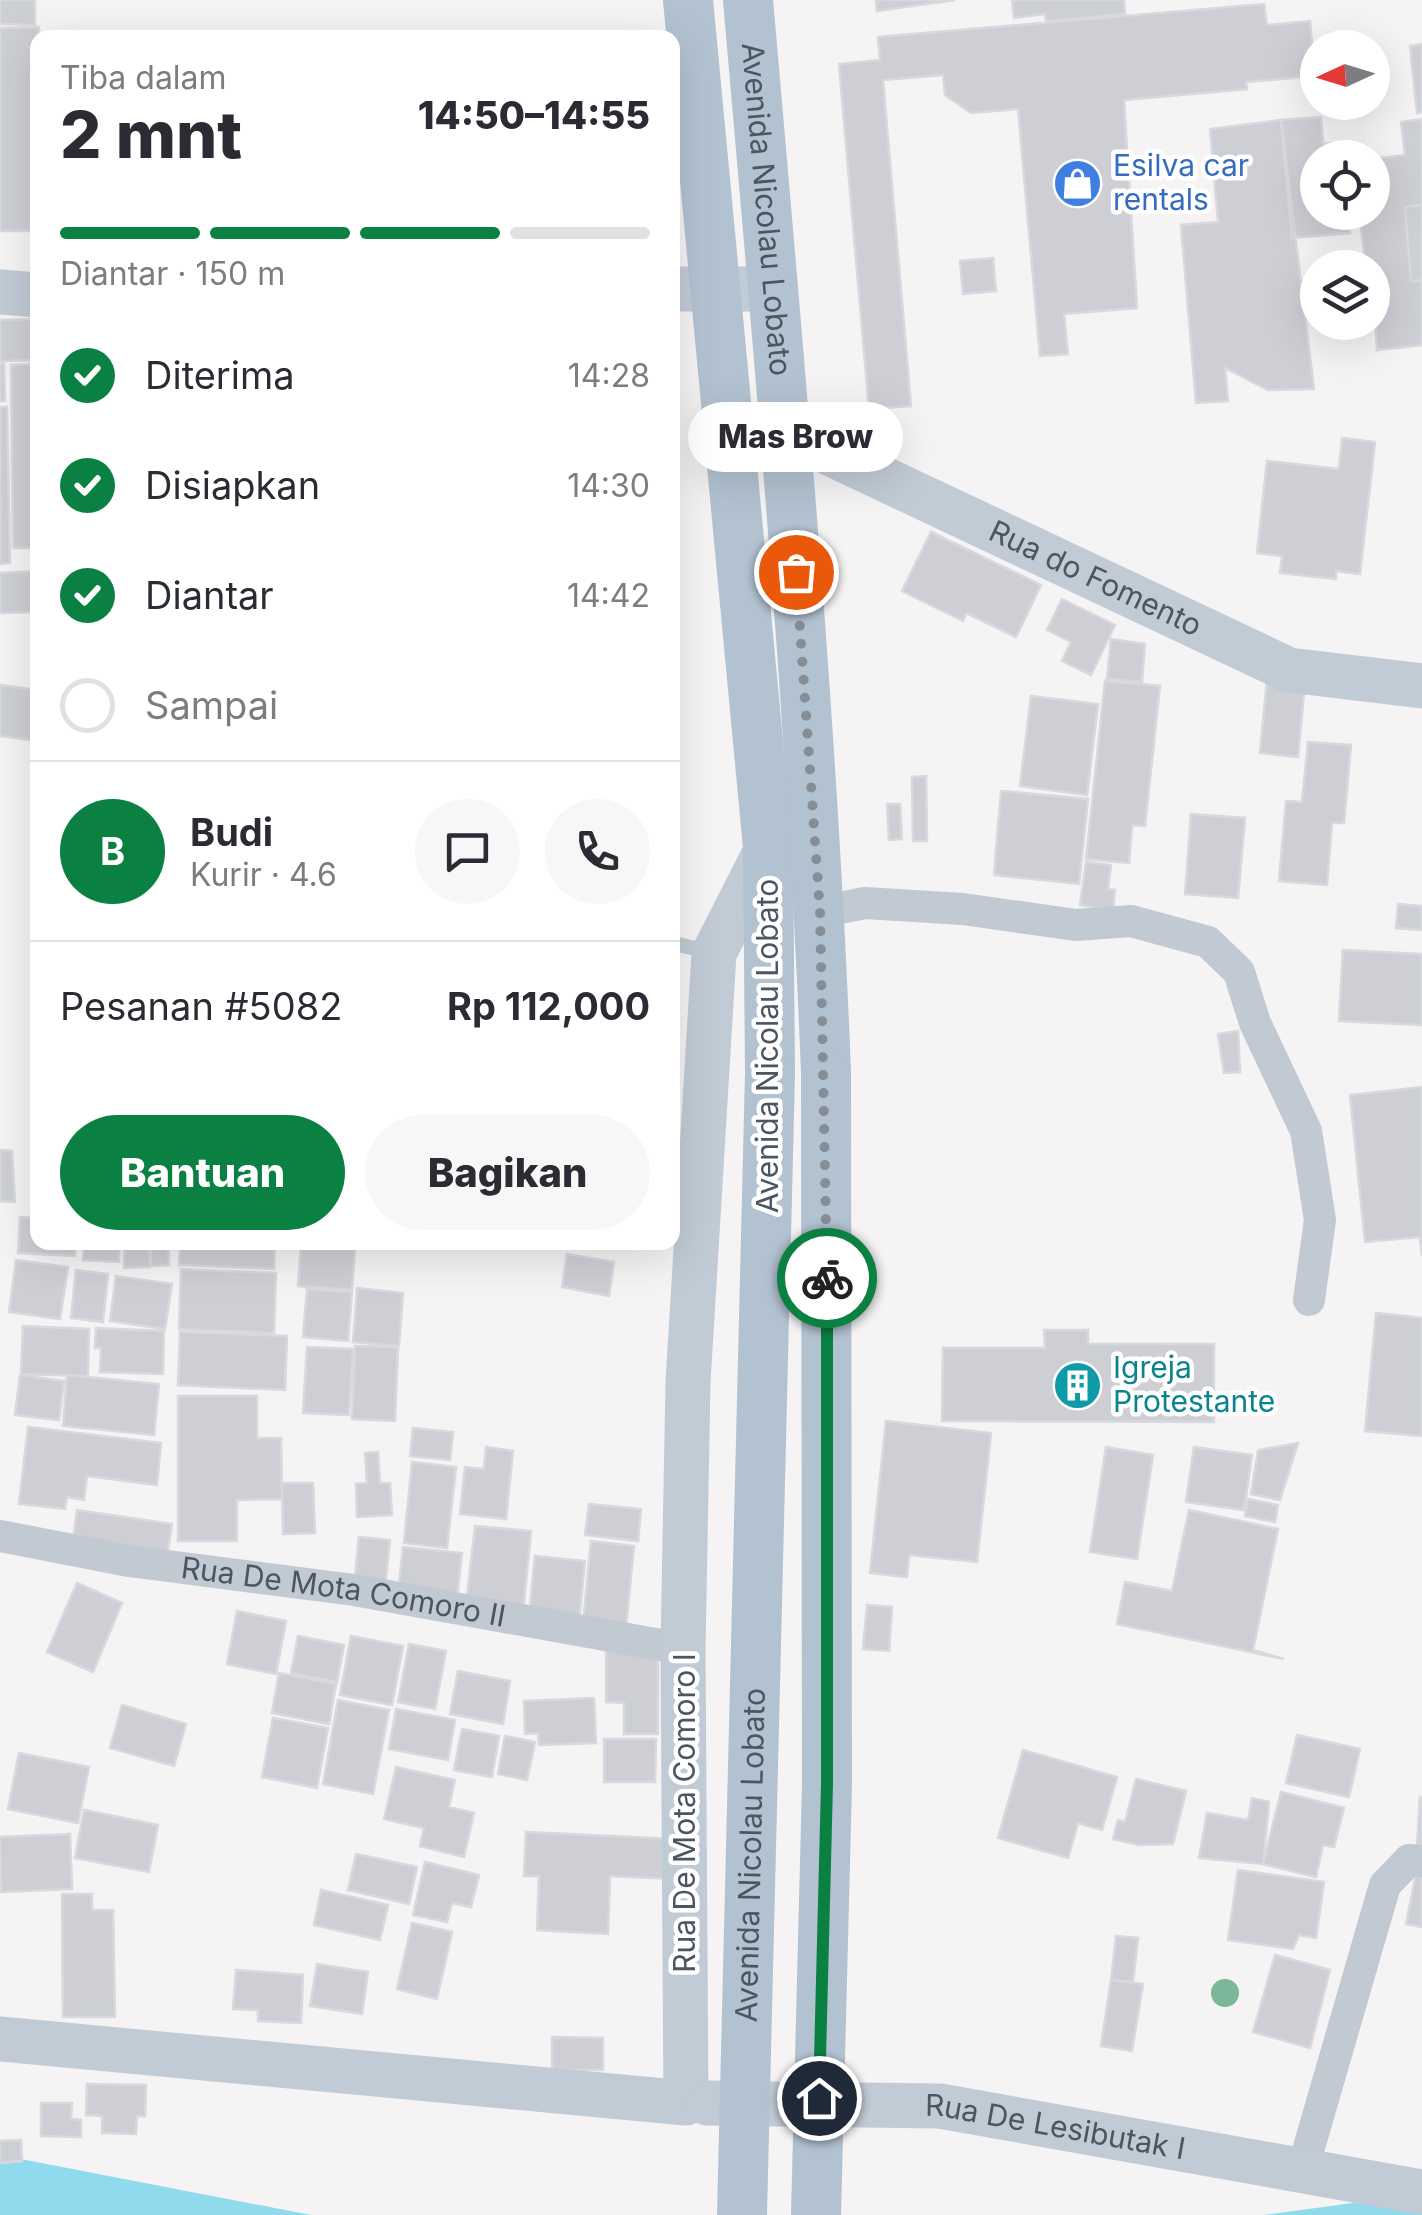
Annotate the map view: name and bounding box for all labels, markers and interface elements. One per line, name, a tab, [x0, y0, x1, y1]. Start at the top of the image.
north arrow	[1300, 30, 1390, 120]
map controls	[1300, 30, 1390, 340]
street label: Avenida Nicolau Lobato	[735, 41, 799, 377]
text: Tiba dalam	[60, 58, 227, 97]
text: 14:50–14:55	[418, 92, 650, 138]
text: 2 mnt	[60, 95, 242, 174]
button: locate	[1300, 140, 1390, 230]
place label: Esilva car rentals	[1113, 147, 1249, 217]
shop icon: Esilva car rentals	[1052, 157, 1104, 209]
button: layers	[1300, 250, 1390, 340]
text: Diantar · 150 m	[60, 254, 285, 293]
icon: check	[60, 348, 115, 403]
text: Diterima	[145, 352, 295, 398]
text: 14:28	[568, 356, 650, 395]
callout: Mas Brow	[688, 402, 904, 472]
text: Mas Brow	[718, 417, 873, 456]
icon: check	[60, 458, 115, 513]
text: Disiapkan	[145, 462, 320, 508]
text: 14:30	[567, 466, 650, 505]
street label: Rua do Fomento	[984, 512, 1208, 643]
pin	[754, 530, 839, 615]
icon: bag	[769, 545, 824, 600]
icon: check	[60, 568, 115, 623]
text: Diantar	[145, 572, 274, 618]
text: 14:42	[567, 576, 650, 615]
text: Sampai	[145, 682, 278, 728]
button: chat	[415, 799, 520, 904]
button: phone	[545, 799, 650, 904]
text: Budi	[190, 809, 273, 855]
text: B	[100, 828, 125, 874]
text: Kurir · 4.6	[190, 855, 337, 894]
street label: Avenida Nicolau Lobato	[749, 879, 785, 1213]
text: Pesanan #5082	[60, 983, 342, 1029]
text: Rp 112,000	[447, 983, 650, 1029]
button: Bantuan	[60, 1115, 345, 1230]
button: Bagikan	[365, 1115, 650, 1230]
courier	[777, 1228, 877, 1328]
icon: bike	[800, 1251, 855, 1306]
place label: Igreja Protestante	[1113, 1349, 1275, 1419]
building icon: Igreja Protestante	[1052, 1359, 1104, 1411]
street label: Rua De Mota Comoro II	[179, 1549, 509, 1634]
street label: Rua De Mota Comoro I	[666, 1653, 702, 1973]
street label: Avenida Nicolau Lobato	[728, 1687, 772, 2023]
pin	[777, 2056, 862, 2141]
icon: home	[792, 2071, 847, 2126]
street label: Rua De Lesibutak I	[925, 2087, 1188, 2166]

